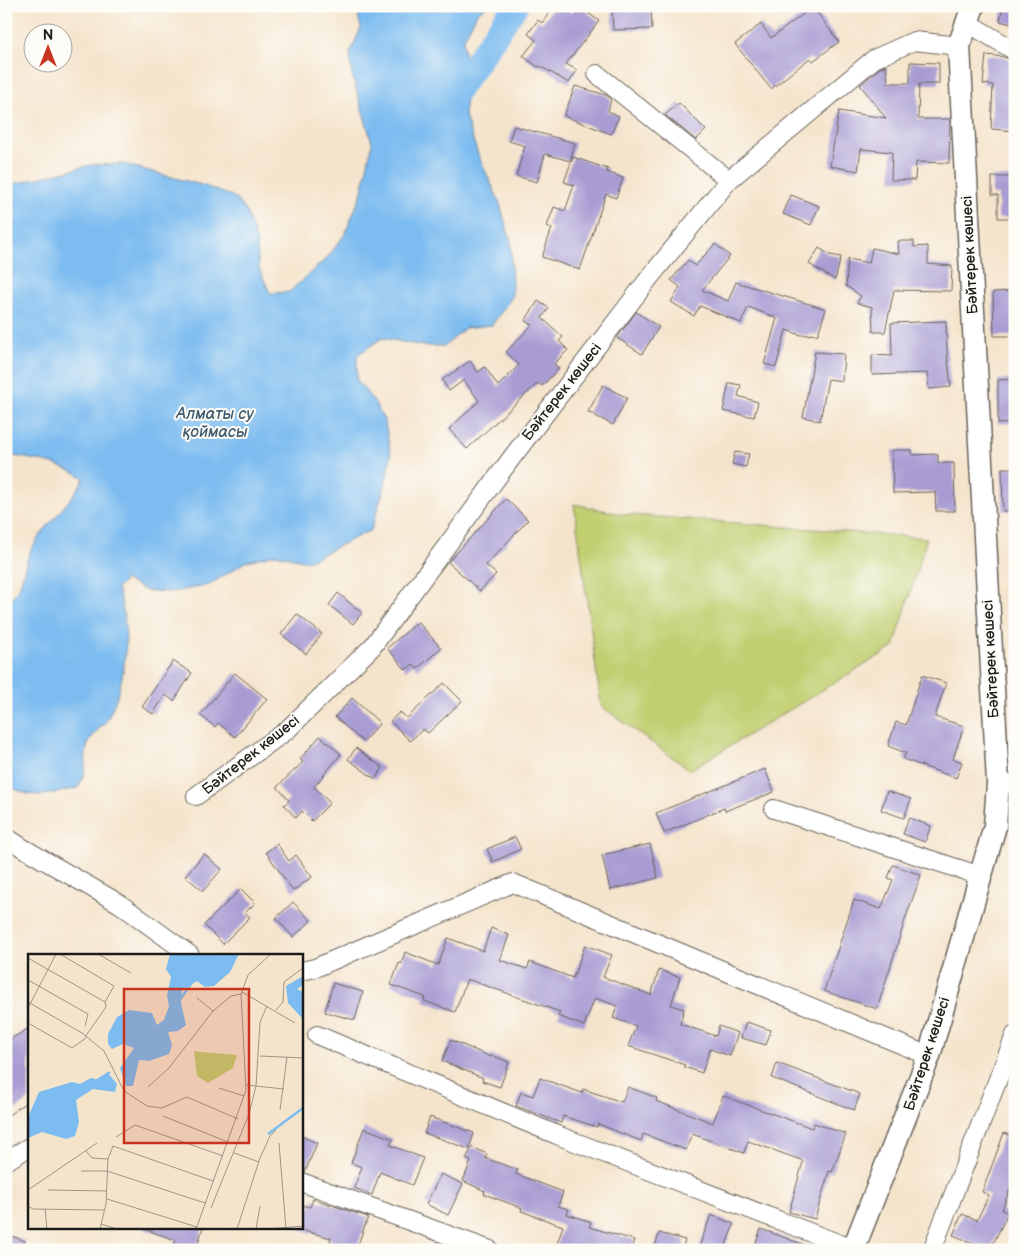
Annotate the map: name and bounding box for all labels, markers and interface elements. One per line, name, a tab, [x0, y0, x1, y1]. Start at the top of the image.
north arrow	[22, 22, 72, 72]
text: N	[43, 27, 53, 44]
street label: Бәйтерек көшесі	[957, 195, 983, 315]
street label: Бәйтерек көшесі	[518, 339, 606, 445]
water label: Алматы су қоймасы	[175, 405, 254, 442]
street label: Бәйтерек көшесі	[978, 599, 1004, 719]
street label: Бәйтерек көшесі	[198, 711, 304, 799]
inset map	[28, 954, 302, 1228]
street label: Бәйтерек көшесі	[900, 995, 954, 1113]

